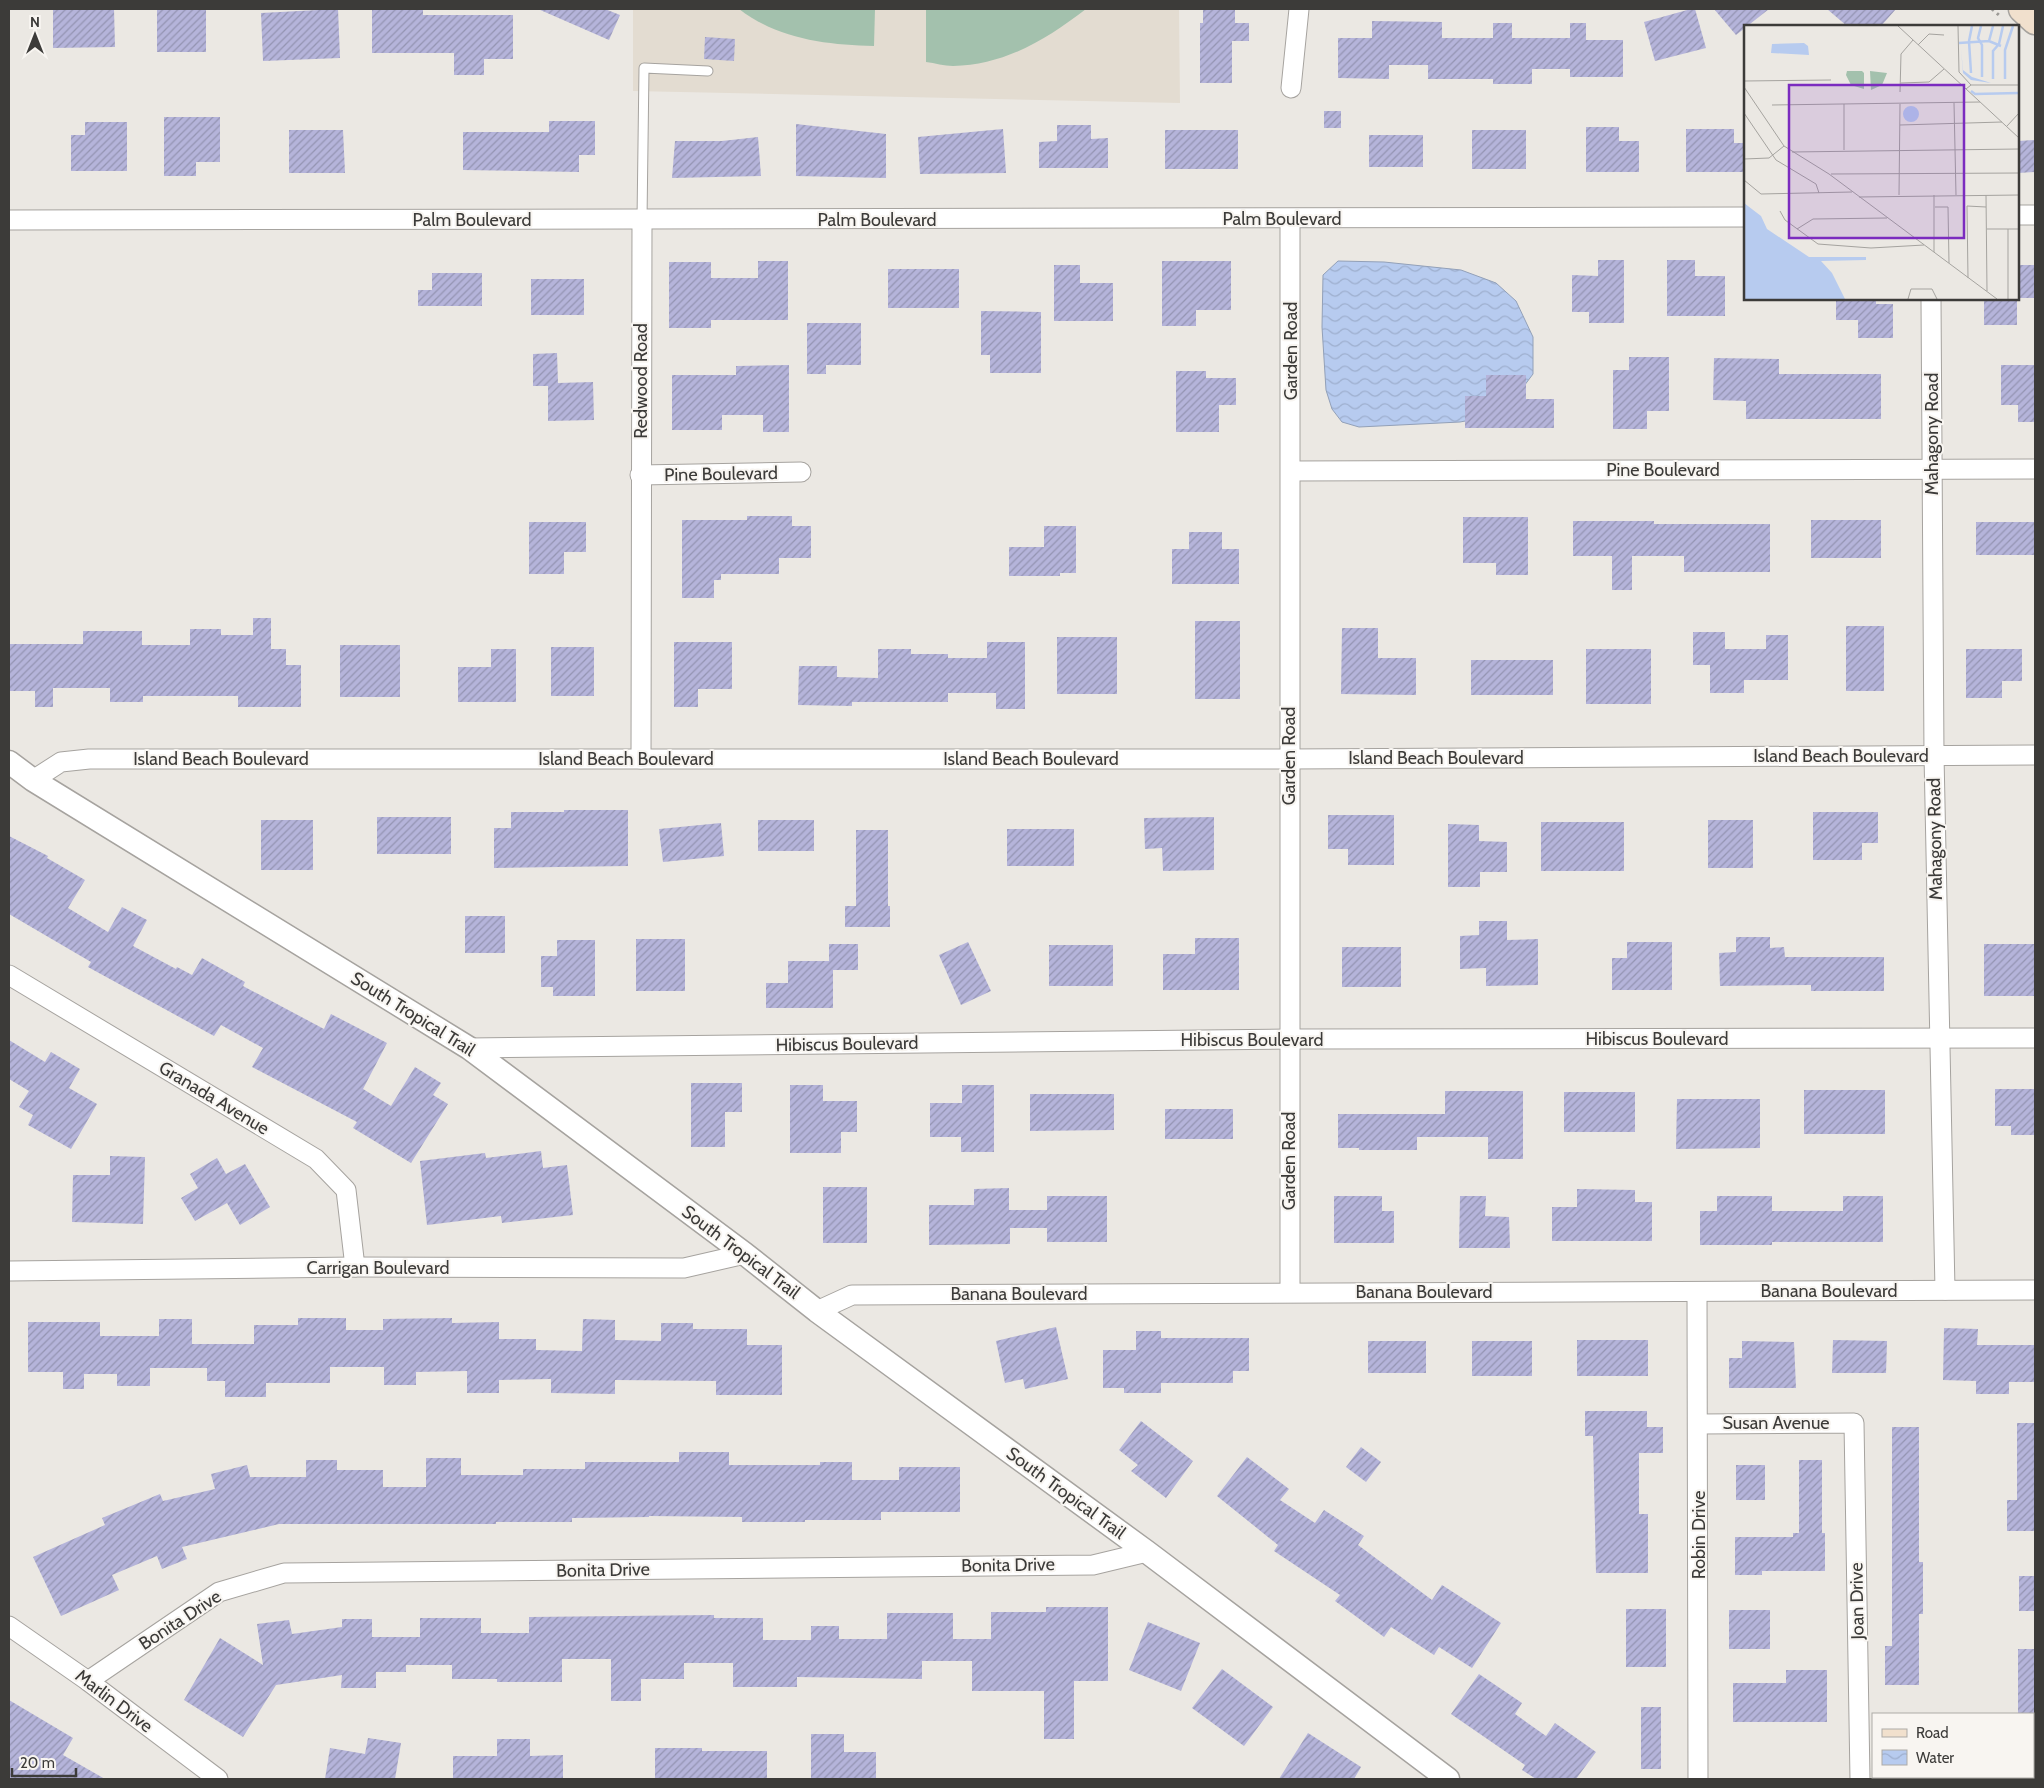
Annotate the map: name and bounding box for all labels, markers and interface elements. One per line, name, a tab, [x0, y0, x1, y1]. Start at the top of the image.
north arrow	[10, 10, 60, 60]
text: N	[30, 13, 40, 31]
inset map	[1744, 25, 2019, 300]
street label: Palm Boulevard	[1223, 208, 1341, 230]
street label: Palm Boulevard	[413, 209, 531, 231]
street label: Palm Boulevard	[818, 209, 936, 231]
street label: Garden Road	[1280, 302, 1302, 400]
street label: Redwood Road	[630, 323, 652, 439]
street label: Mahagony Road	[1921, 373, 1943, 495]
street label: Pine Boulevard	[1606, 459, 1720, 481]
street label: Pine Boulevard	[664, 462, 778, 486]
street label: Garden Road	[1278, 707, 1300, 805]
street label: Island Beach Boulevard	[1753, 745, 1929, 767]
street label: Island Beach Boulevard	[1348, 747, 1524, 769]
street label: Island Beach Boulevard	[133, 748, 309, 770]
street label: Island Beach Boulevard	[538, 748, 714, 770]
street label: Island Beach Boulevard	[943, 748, 1119, 770]
street label: Mahagony Road	[1923, 778, 1947, 900]
street label: South Tropical Trail	[347, 967, 480, 1061]
street label: Hibiscus Boulevard	[1586, 1028, 1728, 1050]
street label: Hibiscus Boulevard	[1181, 1029, 1323, 1051]
street label: Hibiscus Boulevard	[775, 1032, 919, 1056]
street label: Granada Avenue	[155, 1056, 273, 1140]
street label: Garden Road	[1278, 1112, 1300, 1210]
street label: South Tropical Trail	[678, 1200, 805, 1304]
street label: Carrigan Boulevard	[307, 1257, 449, 1279]
street label: Banana Boulevard	[1760, 1280, 1898, 1302]
street label: Banana Boulevard	[1355, 1281, 1493, 1303]
street label: Banana Boulevard	[950, 1283, 1088, 1305]
street label: Susan Avenue	[1722, 1412, 1830, 1434]
street label: South Tropical Trail	[1002, 1442, 1131, 1544]
street label: Robin Drive	[1688, 1491, 1710, 1579]
street label: Bonita Drive	[961, 1553, 1055, 1577]
street label: Bonita Drive	[556, 1558, 650, 1582]
street label: Joan Drive	[1845, 1562, 1869, 1641]
street label: Bonita Drive	[135, 1585, 225, 1655]
street label: Marlin Drive	[71, 1665, 157, 1737]
legend	[1872, 1713, 2034, 1778]
text: Road	[1916, 1724, 1949, 1742]
scale bar	[12, 1746, 76, 1778]
text: Water	[1916, 1749, 1954, 1767]
text: 20 m	[20, 1754, 55, 1772]

